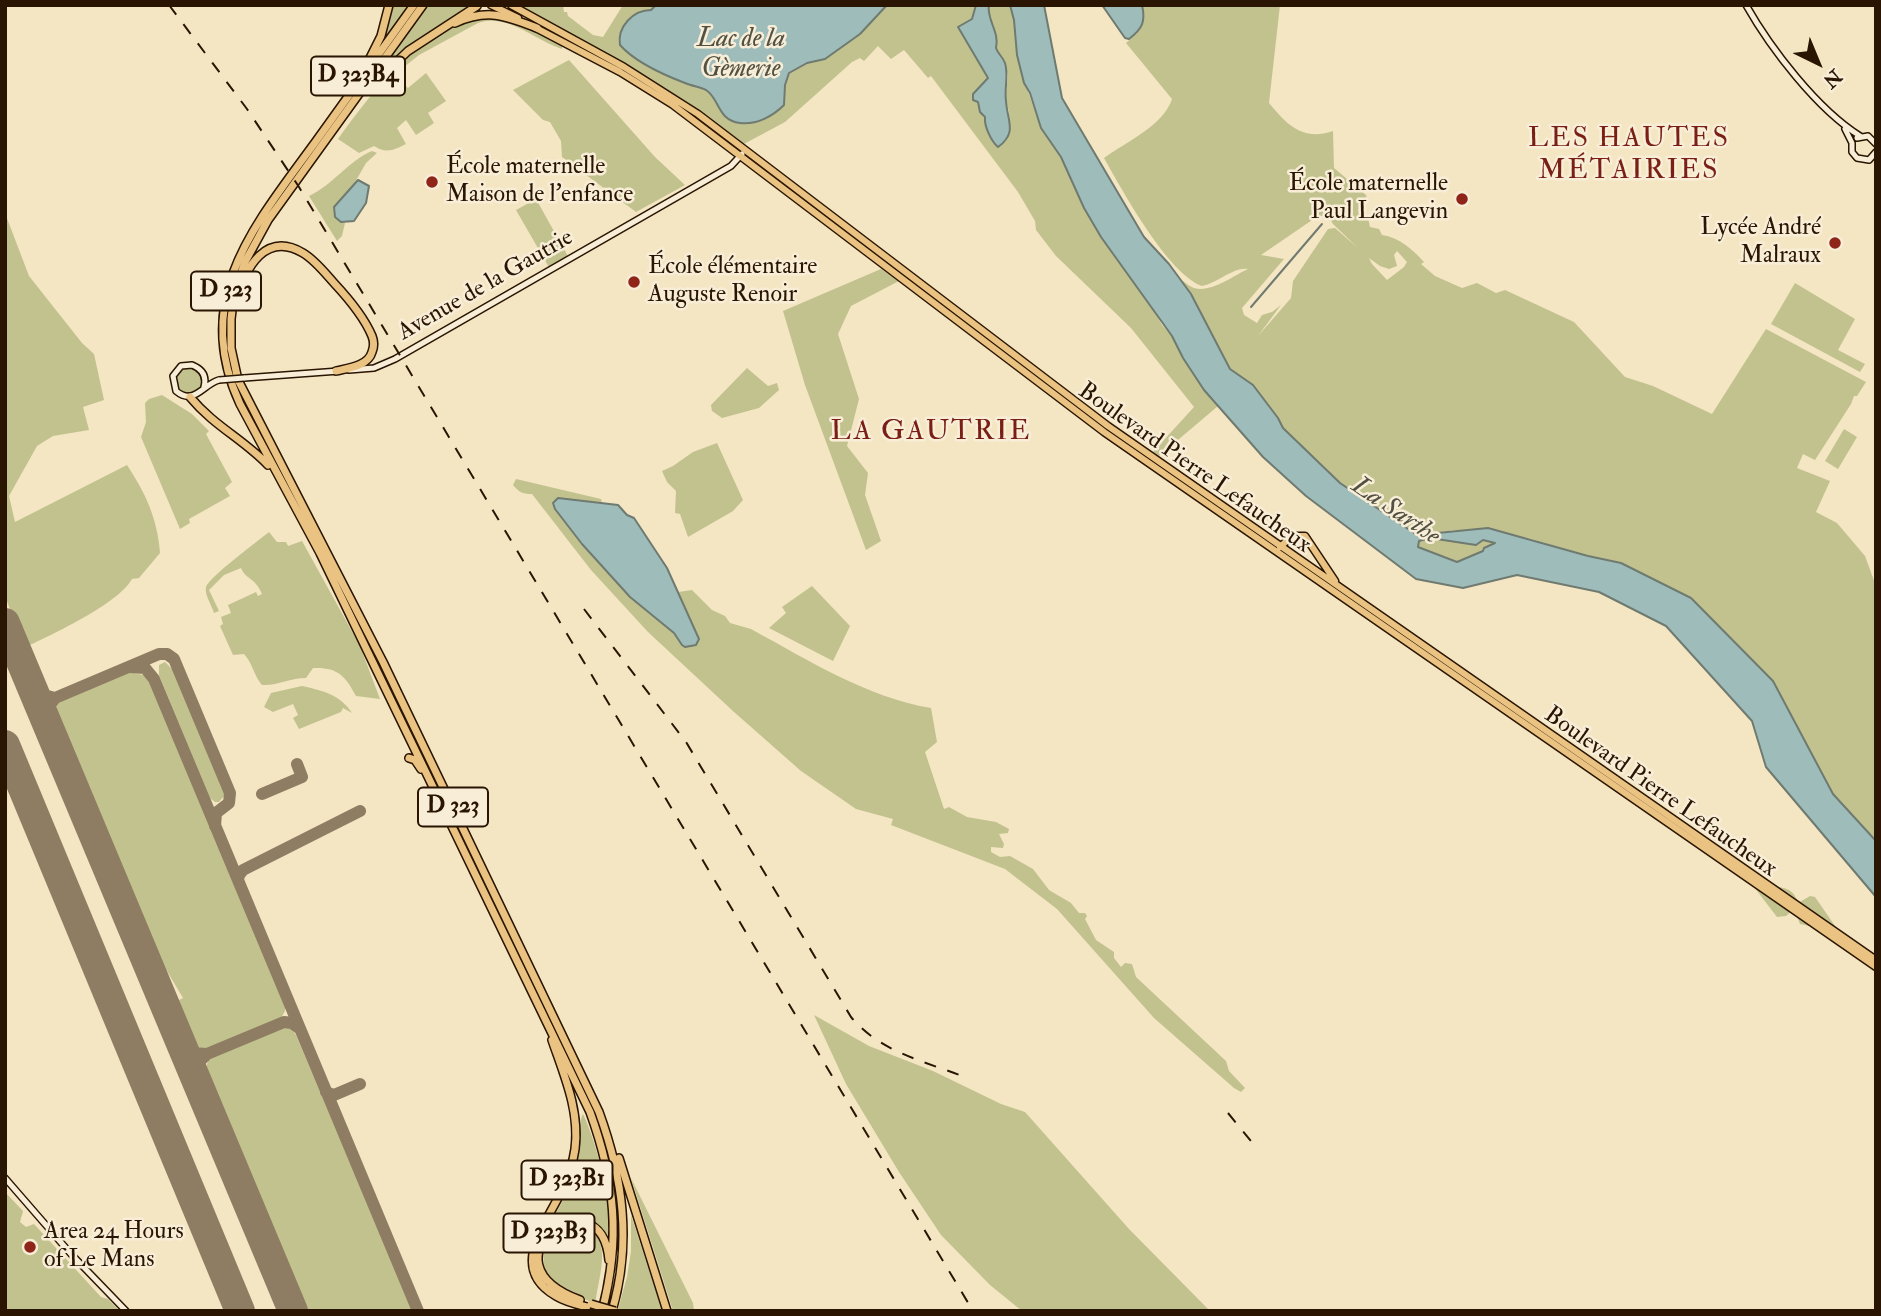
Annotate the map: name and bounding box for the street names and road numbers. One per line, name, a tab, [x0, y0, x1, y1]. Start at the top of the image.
road number: D 323B4	[311, 57, 405, 96]
street label: Avenue de la Gautrie	[393, 224, 579, 348]
road number: D 323	[191, 272, 261, 310]
street label: Boulevard Pierre Lefaucheux	[1072, 378, 1316, 560]
street label: Boulevard Pierre Lefaucheux	[1538, 702, 1782, 884]
road number: D 323	[418, 788, 488, 827]
road number: D 323B1	[522, 1161, 612, 1200]
road number: D 323B3	[504, 1214, 594, 1252]

